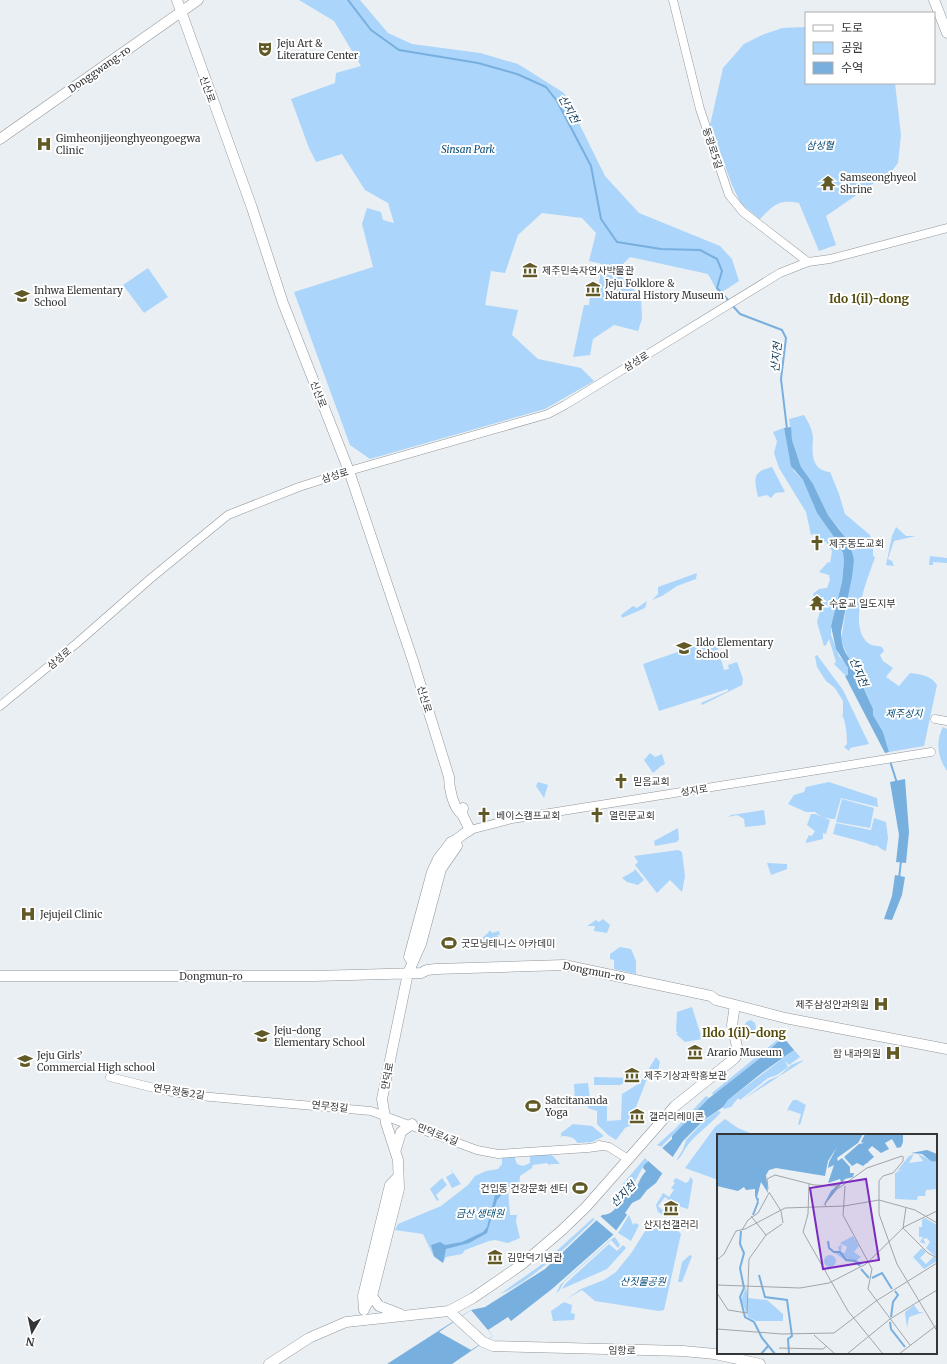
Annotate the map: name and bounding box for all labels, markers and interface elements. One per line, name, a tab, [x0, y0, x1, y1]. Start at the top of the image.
legend	[805, 12, 935, 84]
text: 도로	[841, 20, 863, 35]
place label: Jeju Art & Literature Center	[276, 37, 359, 62]
theatre icon: Jeju Art & Literature Center	[256, 40, 274, 58]
text: 공원	[841, 40, 863, 55]
street label: Donggwang-ro	[66, 43, 133, 96]
text: 수역	[841, 60, 863, 75]
street label: 신산로	[197, 74, 218, 104]
water label: 산지천	[556, 92, 583, 127]
street label: 동광로5길	[700, 126, 725, 170]
place label: Gimheonjijeonghyeongoegwa Clinic	[56, 132, 201, 157]
hospital icon: Gimheonjijeonghyeongoegwa Clinic	[35, 135, 53, 153]
park label: 삼성혈	[806, 139, 836, 152]
park label: Sinsan Park	[441, 143, 495, 156]
place label: Samseonghyeol Shrine	[840, 171, 916, 196]
temple icon: Samseonghyeol Shrine	[819, 174, 837, 192]
museum icon: 제주민속자연사박물관	[521, 261, 539, 279]
place label: 제주민속자연사박물관	[542, 264, 635, 277]
place label: Jeju Folklore & Natural History Museum	[604, 277, 724, 302]
museum icon: Jeju Folklore & Natural History Museum	[584, 280, 602, 298]
place label: Inhwa Elementary School	[34, 284, 123, 309]
school or university icon: Inhwa Elementary School	[13, 287, 31, 305]
district label: Ido 1(il)-dong	[829, 291, 910, 306]
water label: 산지천	[767, 339, 785, 373]
street label: 삼성로	[621, 349, 651, 374]
street label: 신산로	[308, 379, 330, 409]
street label: 삼성로	[320, 465, 350, 486]
church icon: 제주동도교회	[808, 534, 826, 552]
place label: 제주동도교회	[829, 537, 884, 550]
temple icon: 수운교 일도지부	[808, 594, 826, 612]
place label: 수운교 일도지부	[829, 597, 896, 610]
place label: Ildo Elementary School	[696, 636, 773, 661]
school or university icon: Ildo Elementary School	[675, 639, 693, 657]
street label: 삼성로	[45, 645, 74, 672]
water label: 산지천	[847, 655, 872, 690]
street label: 신산로	[414, 684, 435, 714]
park label: 제주성지	[886, 707, 923, 720]
church icon: 믿음교회	[612, 772, 630, 790]
place label: 믿음교회	[633, 775, 670, 788]
street label: 성지로	[679, 782, 709, 799]
church icon: 베이스캠프교회	[475, 806, 493, 824]
church icon: 열린문교회	[588, 806, 606, 824]
place label: 베이스캠프교회	[496, 809, 560, 822]
place label: 열린문교회	[609, 809, 655, 822]
hospital icon: Jejujeil Clinic	[19, 905, 37, 923]
place label: Jejujeil Clinic	[39, 908, 102, 921]
sports icon: 굿모닝테니스 아카데미	[440, 934, 458, 952]
place label: 굿모닝테니스 아카데미	[461, 937, 555, 950]
street label: Dongmun-ro	[562, 959, 626, 984]
street label: Dongmun-ro	[179, 970, 243, 983]
hospital icon: 제주삼성안과의원	[872, 995, 890, 1013]
place label: 제주삼성안과의원	[795, 998, 869, 1011]
place label: Jeju-dong Elementary School	[273, 1024, 365, 1049]
district label: Ildo 1(il)-dong	[702, 1025, 787, 1040]
school or university icon: Jeju-dong Elementary School	[253, 1027, 271, 1045]
museum icon: Arario Museum	[686, 1043, 704, 1061]
hospital icon: 함 내과의원	[884, 1044, 902, 1062]
place label: Arario Museum	[706, 1046, 782, 1059]
place label: 함 내과의원	[833, 1047, 881, 1060]
place label: Jeju Girls’ Commercial High school	[36, 1049, 155, 1074]
school or university icon: Jeju Girls’ Commercial High school	[16, 1052, 34, 1070]
street label: 만덕로	[378, 1061, 397, 1091]
museum icon: 제주기상과학홍보관	[623, 1066, 641, 1084]
place label: 제주기상과학홍보관	[644, 1069, 728, 1082]
street label: 연무정동2길	[152, 1081, 206, 1102]
place label: Satcitananda Yoga	[544, 1094, 608, 1119]
sports icon: Satcitananda Yoga	[524, 1097, 542, 1115]
street label: 연무정길	[311, 1098, 349, 1115]
museum icon: 갤러리레미콘	[628, 1107, 646, 1125]
place label: 갤러리레미콘	[649, 1110, 704, 1123]
street label: 만덕로4길	[415, 1121, 460, 1148]
inset map	[717, 1134, 937, 1354]
water label: 산지천	[607, 1177, 640, 1210]
sports icon: 건입동 건강문화 센터	[571, 1179, 589, 1197]
place label: 건입동 건강문화 센터	[480, 1182, 568, 1195]
museum icon: 산지천갤러리	[662, 1199, 680, 1217]
park label: 금산 생태원	[456, 1207, 505, 1220]
place label: 산지천갤러리	[643, 1218, 699, 1231]
museum icon: 김만덕기념관	[486, 1248, 504, 1266]
place label: 김만덕기념관	[507, 1251, 563, 1264]
park label: 산짓물공원	[620, 1275, 667, 1288]
north arrow	[12, 1312, 52, 1352]
text: N	[25, 1334, 36, 1349]
street label: 임항로	[608, 1344, 636, 1357]

